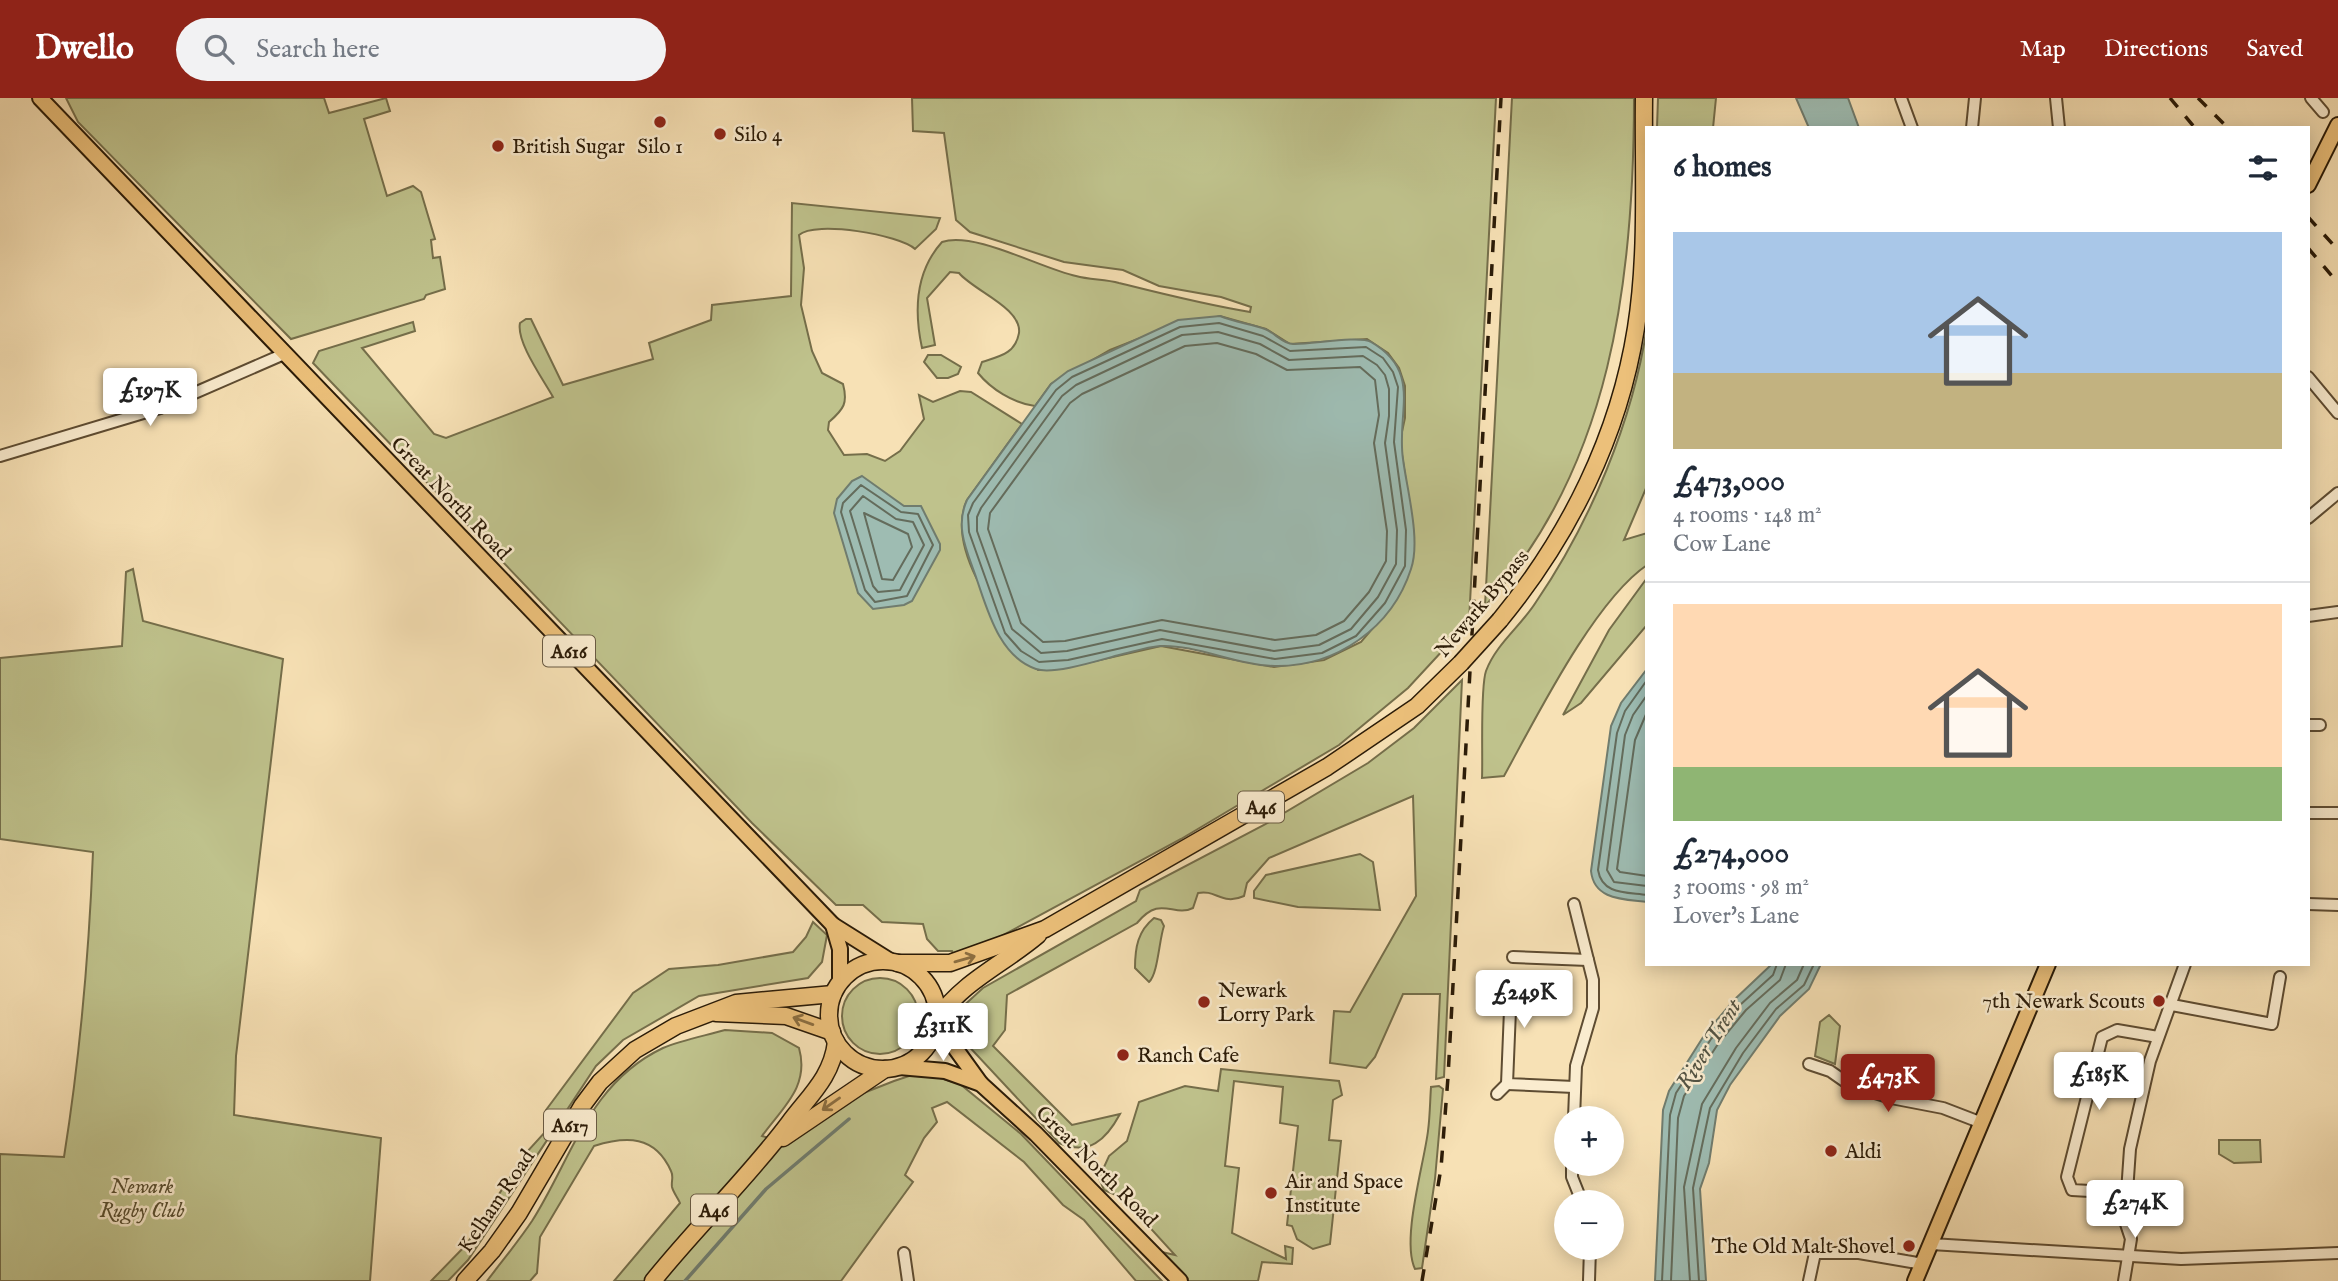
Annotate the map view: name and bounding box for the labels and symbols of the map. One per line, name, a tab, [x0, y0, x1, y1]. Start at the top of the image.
marker: Silo 1	[652, 114, 668, 130]
place label: Silo 4	[734, 122, 783, 149]
marker: Silo 4	[712, 126, 728, 142]
place label: British Sugar	[512, 134, 625, 161]
place label: Silo 1	[637, 134, 683, 161]
marker: British Sugar	[490, 138, 506, 154]
pin: £197K	[101, 368, 199, 428]
street label: Great North Road	[384, 431, 516, 567]
street label: Newark Bypass	[1430, 544, 1536, 664]
road number: A616	[543, 636, 595, 666]
road number: A46	[1238, 792, 1284, 822]
one-way arrow	[954, 951, 976, 964]
pin: £249K	[1475, 970, 1573, 1030]
place label: Newark Lorry Park	[1218, 978, 1315, 1029]
place label: 7th Newark Scouts	[1982, 989, 2145, 1016]
water label: River Trent	[1670, 993, 1749, 1096]
marker: 7th Newark Scouts	[2151, 993, 2167, 1009]
marker: Newark Lorry Park	[1196, 994, 1212, 1010]
pin: £311K	[894, 1004, 992, 1063]
one-way arrow	[792, 1014, 814, 1026]
place label: Ranch Cafe	[1137, 1043, 1240, 1070]
marker: Ranch Cafe	[1115, 1047, 1131, 1063]
pin: £185K	[2050, 1052, 2148, 1112]
pin: £473K	[1839, 1054, 1937, 1114]
one-way arrow	[822, 1097, 841, 1111]
street label: Great North Road	[1029, 1100, 1163, 1234]
road number: A617	[544, 1110, 596, 1140]
place label: Aldi	[1844, 1139, 1882, 1166]
marker: Aldi	[1823, 1143, 1839, 1159]
street label: Kelham Road	[453, 1144, 542, 1259]
place label: Air and Space Institute	[1284, 1169, 1403, 1220]
park label: Newark Rugby Club	[100, 1174, 184, 1225]
pin: £274K	[2086, 1180, 2184, 1240]
marker: Air and Space Institute	[1263, 1185, 1279, 1201]
road number: A46	[691, 1194, 737, 1226]
place label: The Old Malt Shovel	[1711, 1234, 1895, 1261]
marker: The Old Malt Shovel	[1901, 1238, 1917, 1254]

